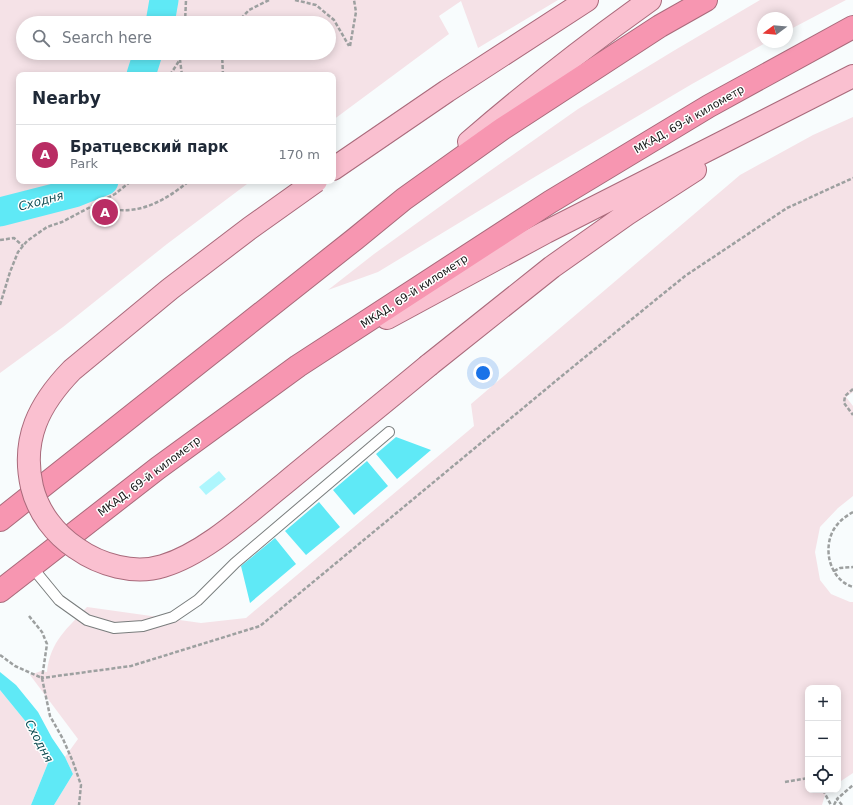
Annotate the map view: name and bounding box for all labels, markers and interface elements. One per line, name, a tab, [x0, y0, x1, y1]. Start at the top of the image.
north arrow	[757, 12, 793, 48]
search box	[16, 16, 336, 60]
icon: search	[30, 27, 52, 49]
text: Search here	[62, 29, 152, 47]
street label: МКАД, 69-й километр	[632, 83, 747, 156]
text: Nearby	[32, 88, 101, 108]
text: Братцевский парк	[70, 138, 229, 156]
text: A	[40, 147, 50, 162]
text: 170 m	[278, 147, 320, 162]
text: Park	[70, 156, 98, 171]
water label: Сходня	[17, 188, 65, 214]
pin: A	[92, 197, 118, 227]
street label: МКАД, 69-й километр	[358, 252, 470, 331]
your location	[473, 363, 493, 383]
street label: МКАД, 69-й километр	[95, 434, 203, 519]
map controls	[805, 685, 841, 793]
button: +	[805, 685, 841, 721]
water label: Сходня	[22, 717, 56, 765]
button: −	[805, 721, 841, 757]
button: locate	[805, 757, 841, 793]

